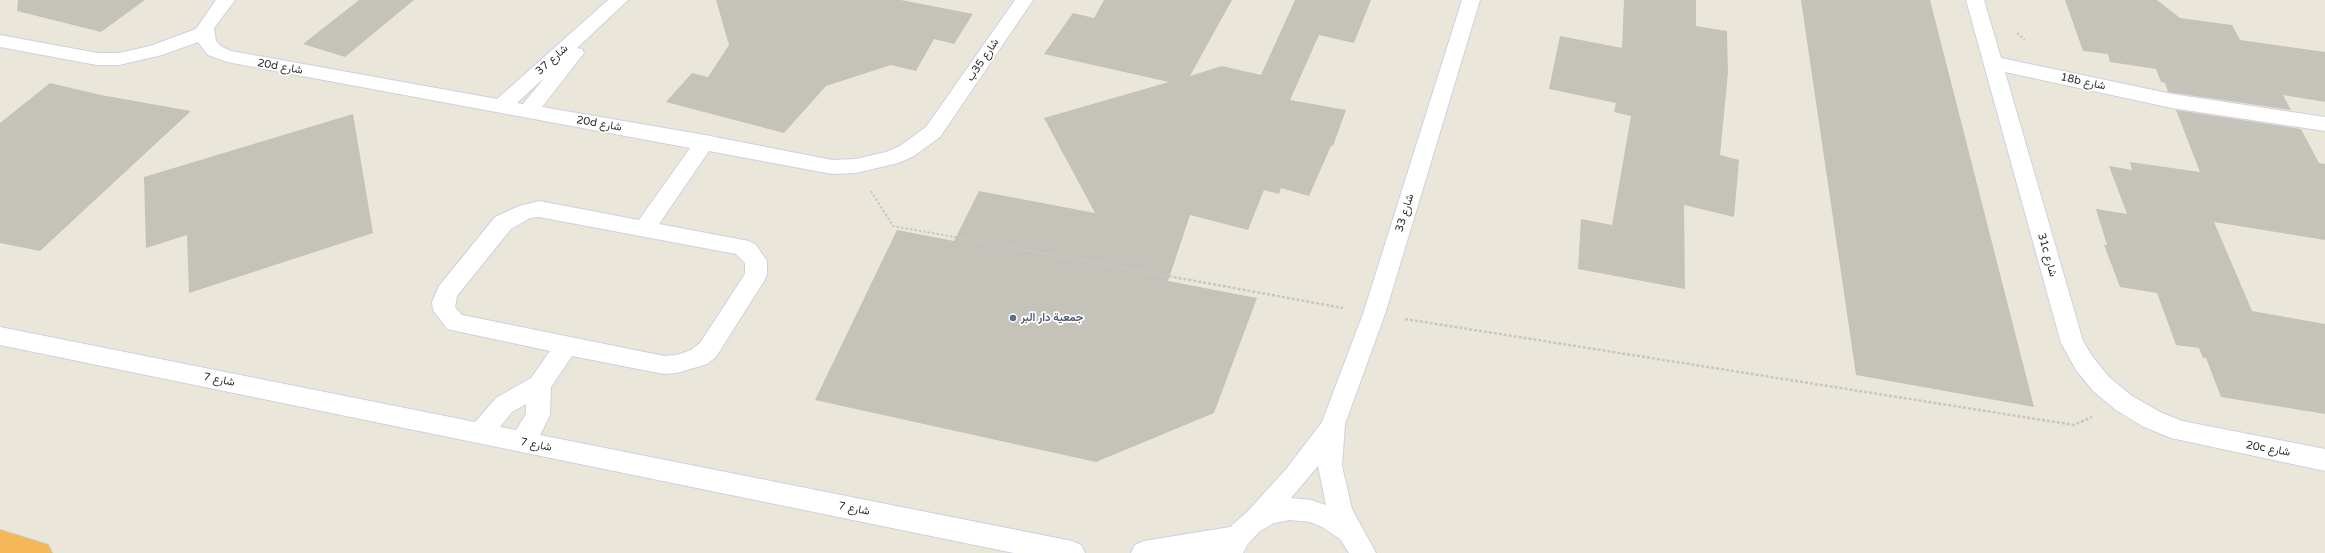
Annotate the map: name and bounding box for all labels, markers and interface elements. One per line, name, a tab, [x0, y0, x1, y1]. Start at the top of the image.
street label: شارع 35ب	[964, 36, 1002, 84]
street label: شارع 37	[533, 42, 571, 78]
street label: 20d شارع	[256, 57, 304, 77]
street label: 18b شارع	[2059, 71, 2107, 93]
street label: 20d شارع	[575, 114, 623, 134]
street label: شارع 33	[1393, 193, 1417, 233]
street label: 31c شارع	[2035, 232, 2059, 278]
place label: جمعية دار البر	[1021, 311, 1083, 325]
marker: جمعية دار البر	[1008, 313, 1018, 323]
street label: شارع 7	[202, 370, 236, 390]
street label: شارع 7	[519, 435, 553, 455]
street label: 20c شارع	[2245, 439, 2291, 459]
street label: شارع 7	[837, 499, 871, 519]

